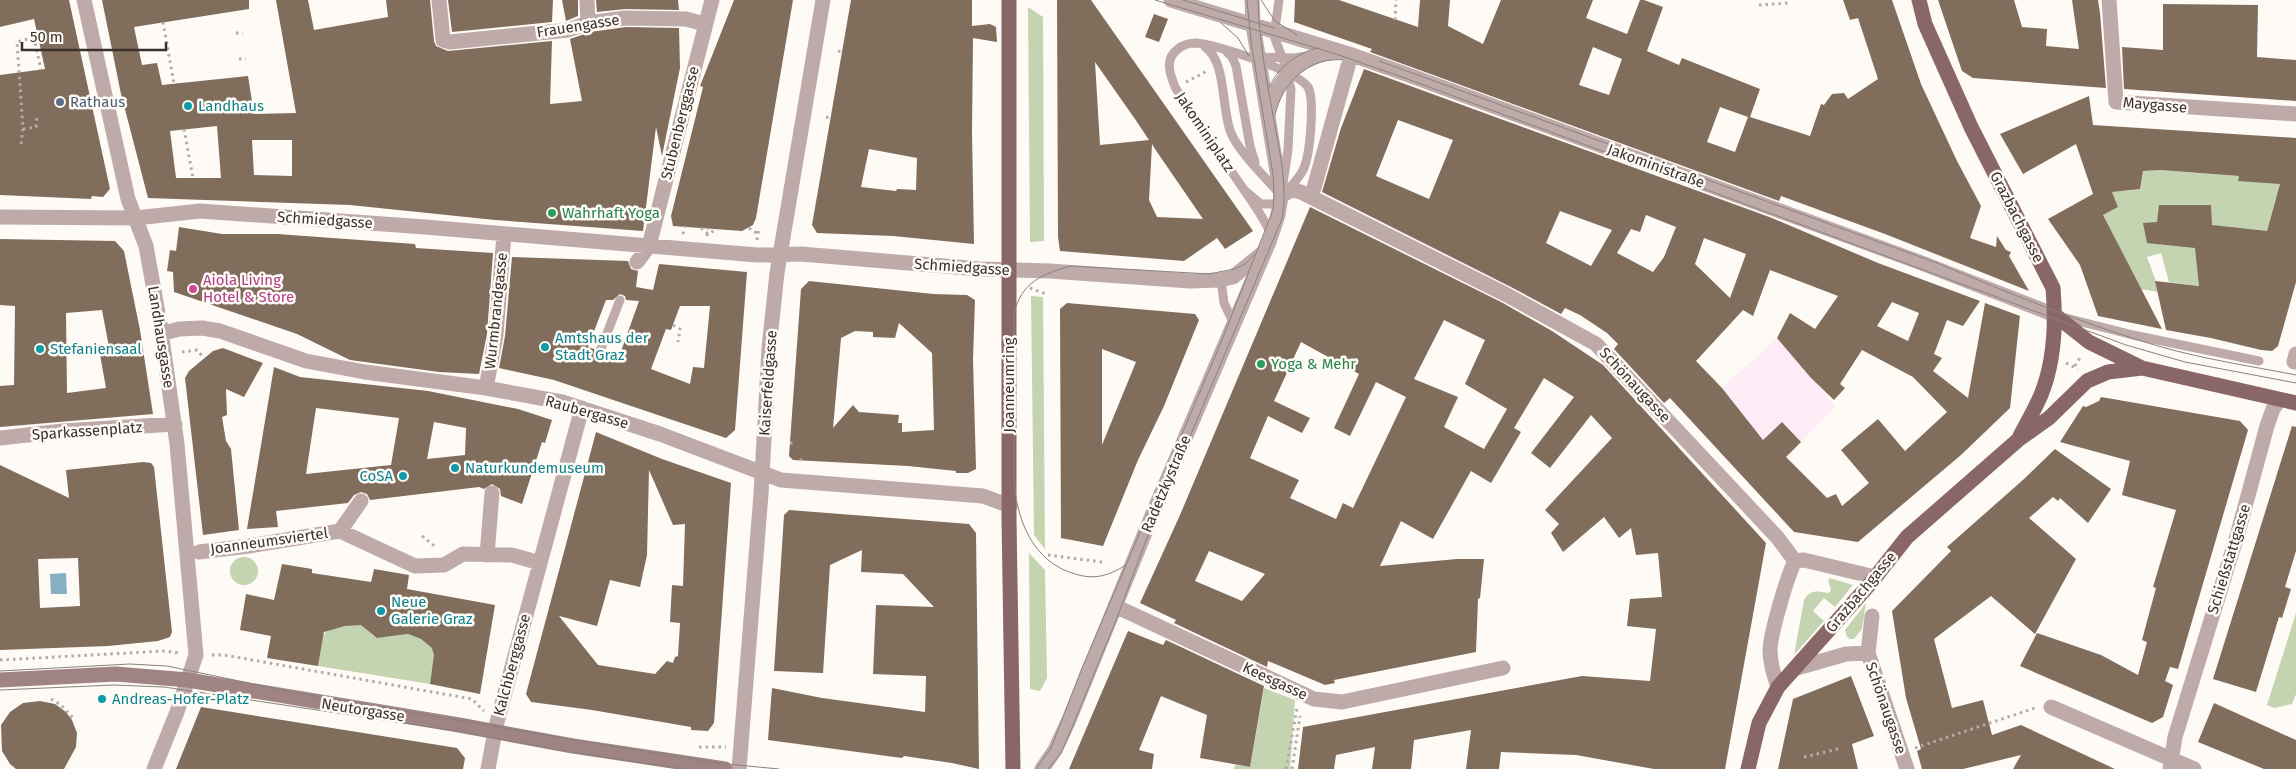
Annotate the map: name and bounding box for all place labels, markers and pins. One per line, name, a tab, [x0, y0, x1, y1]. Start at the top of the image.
place label: Rathaus	[70, 93, 125, 111]
marker: Rathaus	[54, 96, 66, 108]
place label: Landhaus	[198, 97, 264, 115]
marker: Landhaus	[182, 100, 194, 112]
place label: Wahrhaft Yoga	[562, 204, 660, 222]
marker: Wahrhaft Yoga	[546, 207, 558, 219]
place label: Aiola Living Hotel & Store	[203, 271, 294, 306]
marker: Aiola Living Hotel & Store	[187, 283, 199, 295]
place label: Amtshaus der Stadt Graz	[555, 329, 649, 364]
place label: Stefaniensaal	[50, 340, 142, 358]
marker: Amtshaus der Stadt Graz	[539, 341, 551, 353]
marker: Stefaniensaal	[34, 343, 46, 355]
place label: Yoga & Mehr	[1271, 355, 1356, 373]
marker: Yoga & Mehr	[1255, 358, 1267, 370]
place label: Naturkundemuseum	[465, 459, 604, 477]
marker: Naturkundemuseum	[449, 462, 461, 474]
place label: CoSA	[359, 467, 393, 485]
marker: CoSA	[397, 470, 409, 482]
place label: Neue Galerie Graz	[391, 593, 473, 628]
marker: Neue Galerie Graz	[375, 605, 387, 617]
place label: Andreas-Hofer-Platz	[112, 690, 249, 708]
marker: Andreas-Hofer-Platz	[96, 693, 108, 705]

